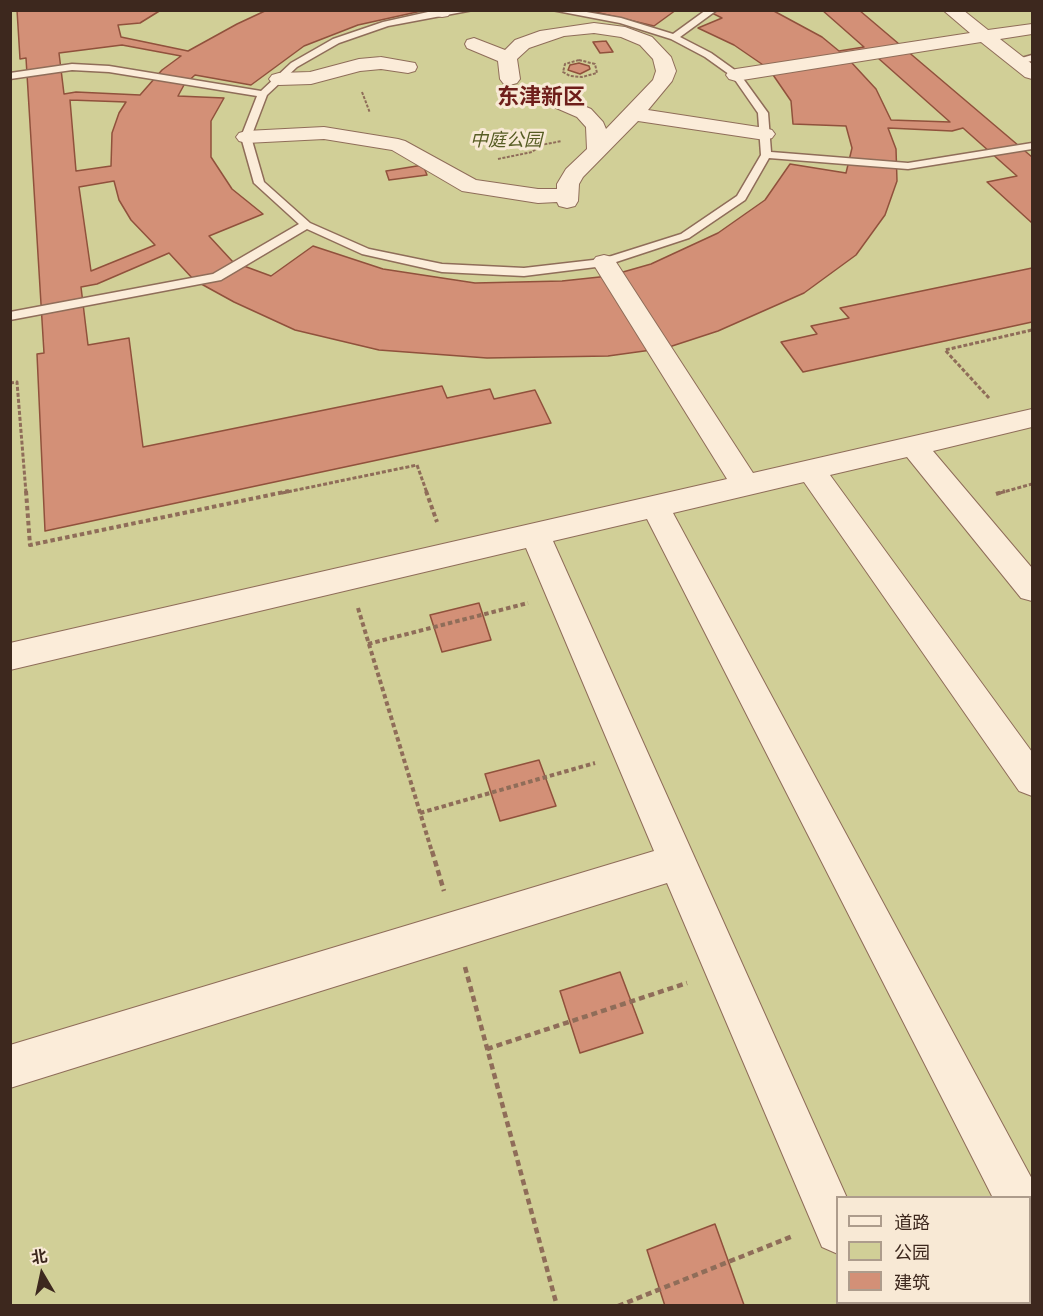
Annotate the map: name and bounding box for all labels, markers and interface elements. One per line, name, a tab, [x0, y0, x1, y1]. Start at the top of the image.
district label: 东津新区	[497, 85, 585, 111]
park label: 中庭公园	[470, 130, 542, 152]
legend	[836, 1196, 1031, 1304]
text: 道路	[894, 1211, 930, 1234]
text: 公园	[894, 1241, 930, 1264]
north arrow	[12, 1244, 72, 1304]
text: 北	[30, 1245, 49, 1267]
text: 建筑	[894, 1271, 930, 1294]

